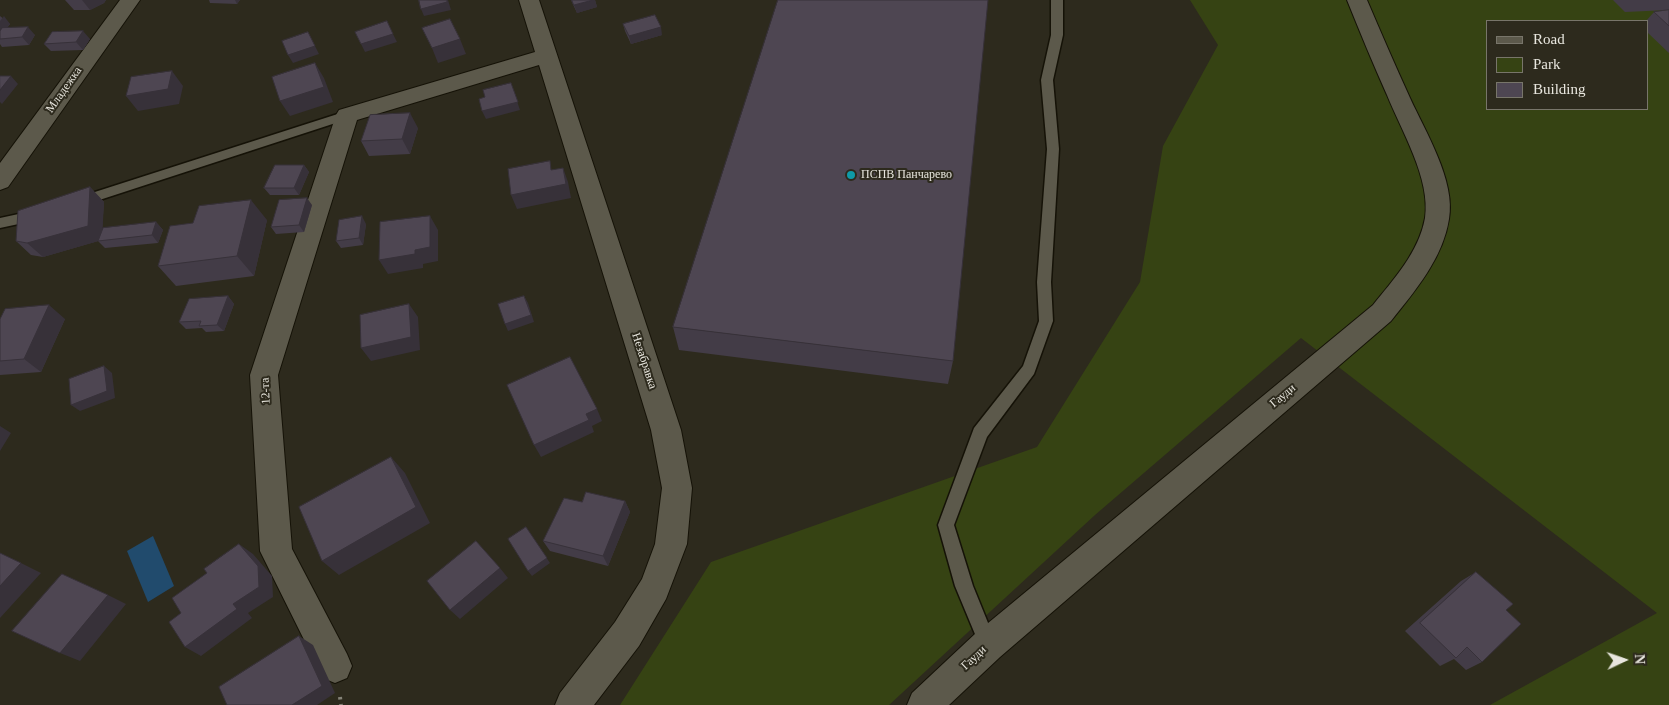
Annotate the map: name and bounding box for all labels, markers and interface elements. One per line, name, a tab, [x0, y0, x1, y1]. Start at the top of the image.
legend	[1486, 20, 1649, 110]
text: Road	[1533, 31, 1565, 47]
text: Park	[1533, 56, 1561, 72]
street label: Младежка	[43, 64, 85, 116]
text: Building	[1533, 81, 1586, 97]
place label: ПСПВ Панчарево	[861, 168, 952, 182]
marker: ПСПВ Панчарево	[845, 169, 857, 181]
street label: Незабравка	[628, 331, 660, 391]
street label: 12-та	[258, 377, 274, 405]
street label: Гауди	[1267, 381, 1299, 411]
north arrow	[1599, 635, 1649, 685]
street label: Гауди	[958, 643, 990, 673]
text: N	[1632, 654, 1647, 665]

